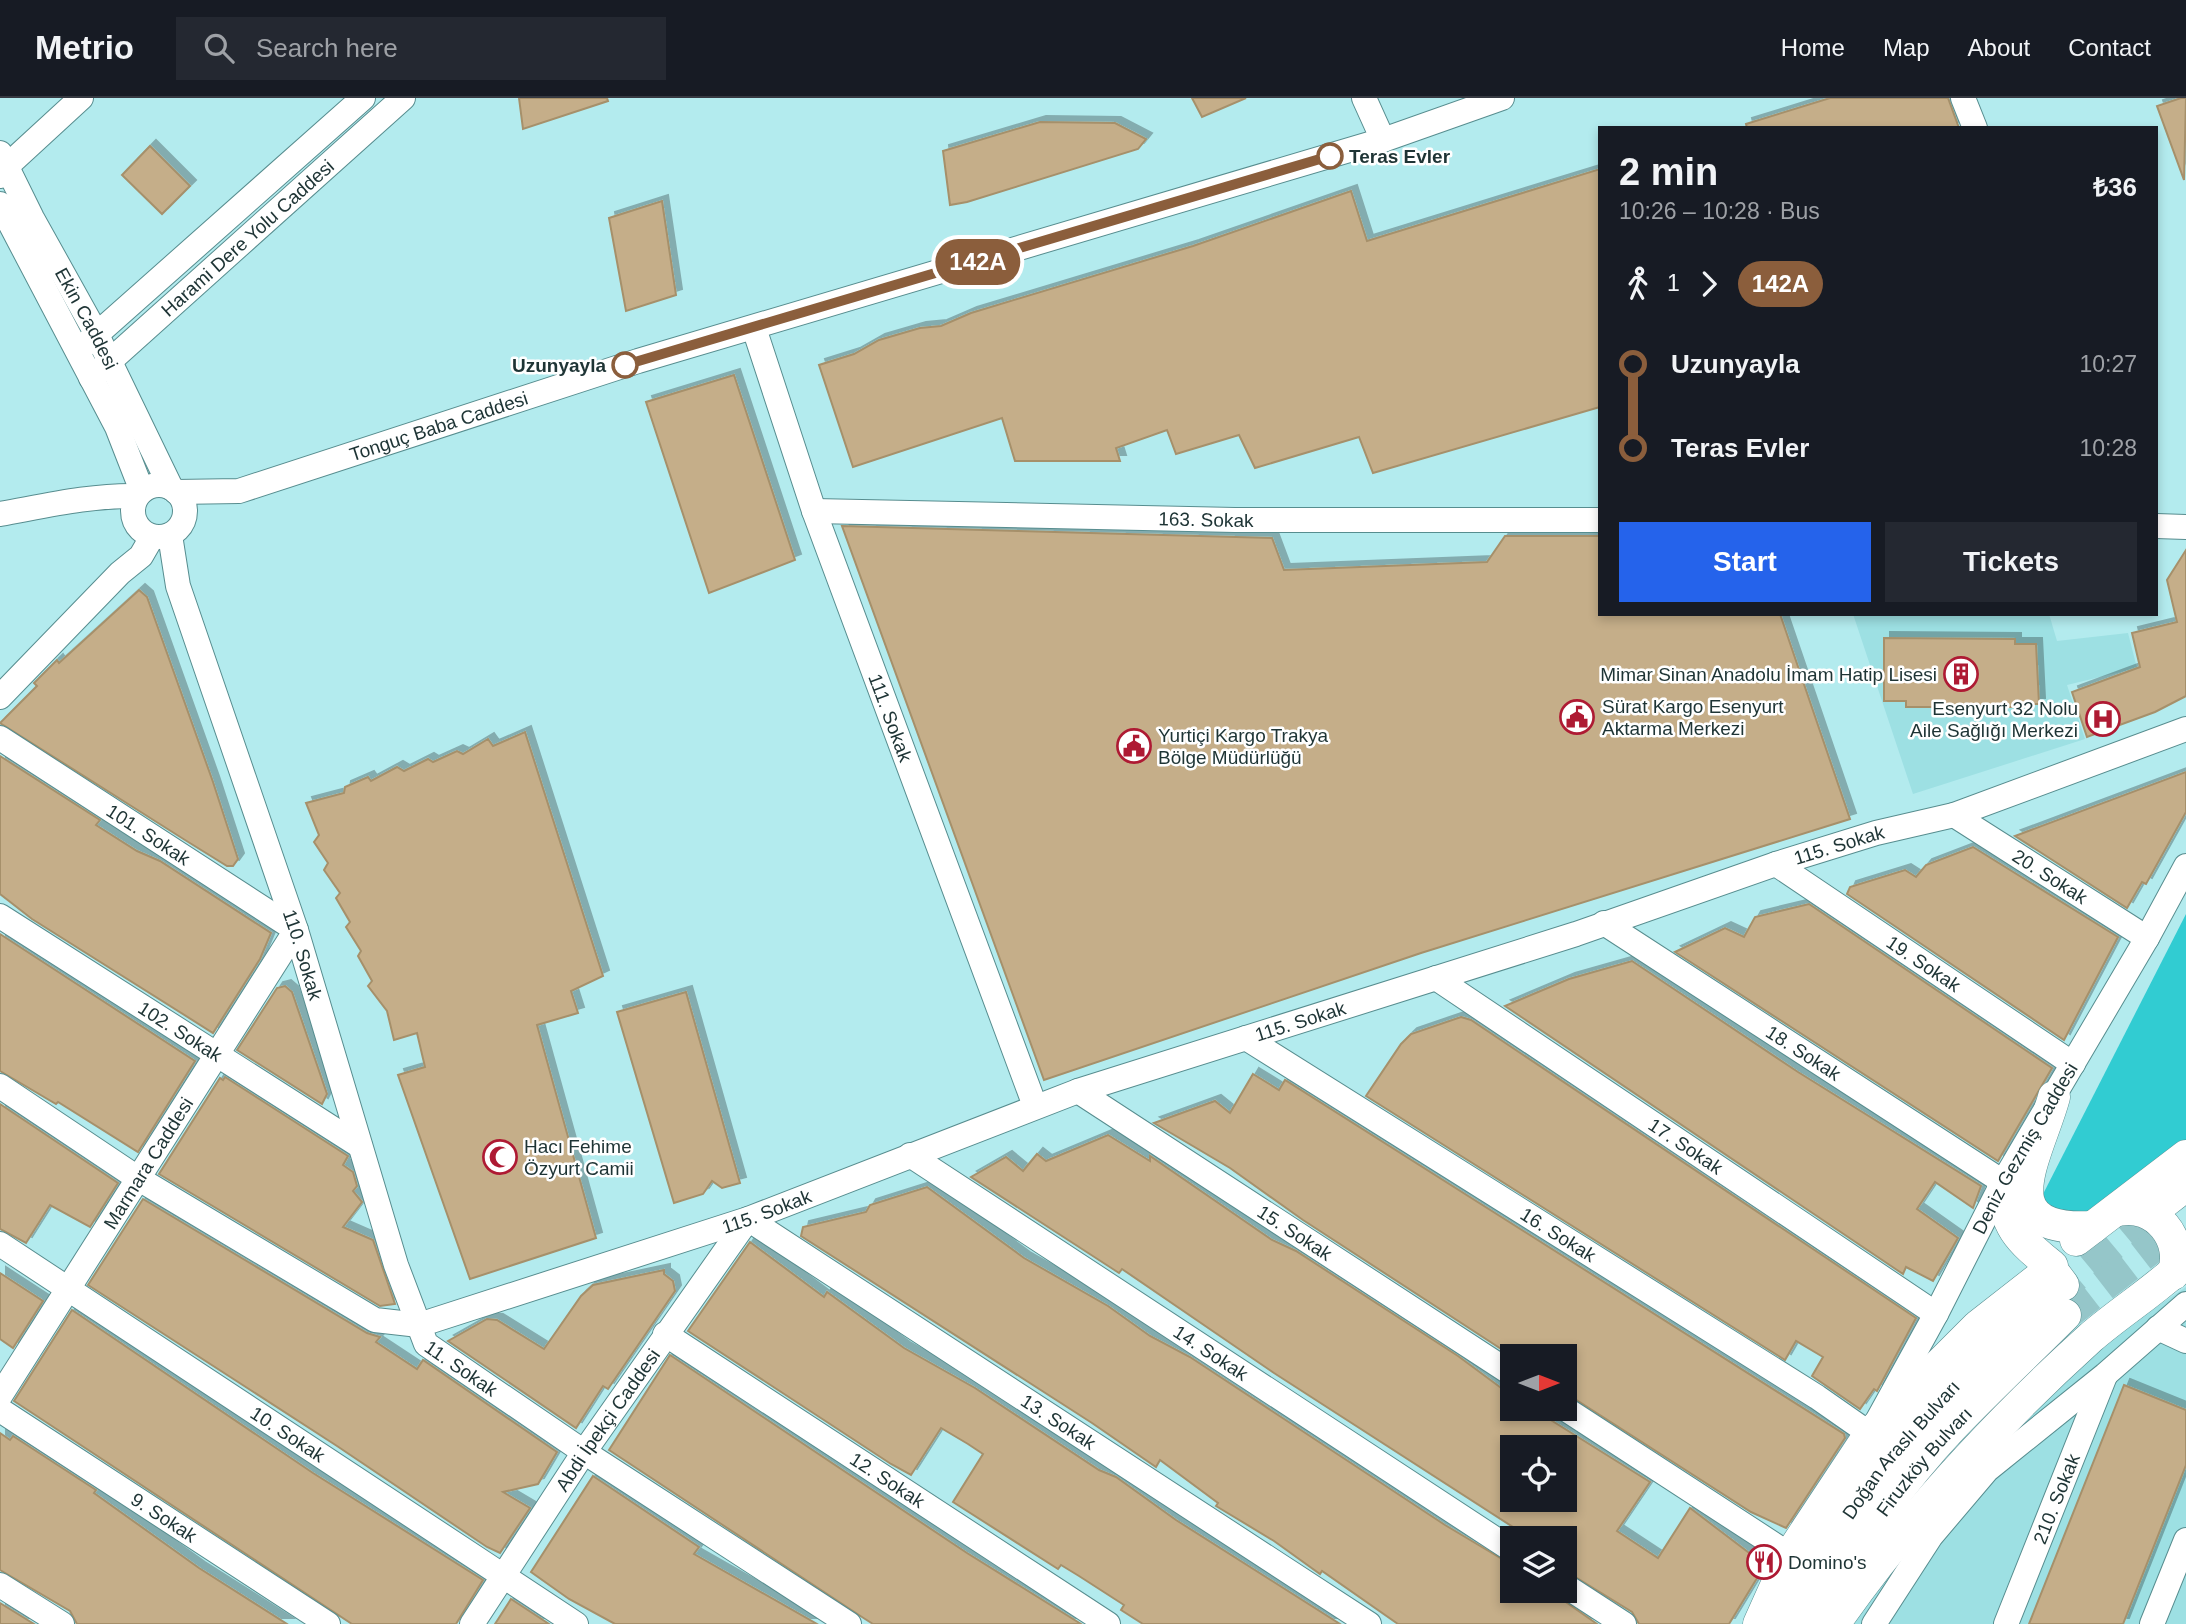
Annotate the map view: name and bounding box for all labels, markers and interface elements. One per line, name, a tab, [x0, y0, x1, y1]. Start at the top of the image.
search box	[176, 17, 666, 80]
text: Metrio	[35, 29, 134, 66]
icon: search	[200, 29, 238, 67]
text: Search here	[256, 33, 398, 63]
text: Home	[1781, 34, 1845, 61]
text: Map	[1883, 34, 1930, 61]
text: About	[1968, 34, 2030, 61]
text: Contact	[2068, 34, 2151, 61]
marker: Teras Evler	[1317, 143, 1343, 169]
place label: Teras Evler	[1349, 146, 1451, 167]
text: 2 min	[1619, 151, 1718, 193]
street label: Harami Dere Yolu Caddesi	[157, 155, 338, 321]
text: ₺36	[2093, 172, 2137, 202]
text: 10:26 – 10:28 · Bus	[1619, 198, 1820, 224]
line badge: 142A	[929, 239, 1027, 285]
text: 142A	[949, 248, 1007, 275]
street label: Ekin Caddesi	[51, 264, 122, 373]
icon: walk	[1619, 265, 1657, 303]
icon: forward	[1690, 265, 1728, 303]
text: 1	[1667, 270, 1680, 296]
text: 142A	[1752, 270, 1809, 297]
text: Uzunyayla	[1671, 349, 1800, 379]
text: 10:27	[2079, 351, 2137, 377]
marker: Uzunyayla	[612, 352, 638, 378]
place label: Uzunyayla	[512, 355, 606, 376]
street label: Tonguç Baba Caddesi	[347, 388, 531, 465]
text: Teras Evler	[1671, 433, 1809, 463]
text: 10:28	[2079, 435, 2137, 461]
street label: 163. Sokak	[1158, 508, 1254, 531]
button: Start	[1619, 522, 1871, 602]
button: Tickets	[1885, 522, 2137, 602]
building icon: Mimar Sinan Anadolu İmam Hatip Lisesi	[1942, 655, 1980, 693]
place label: Mimar Sinan Anadolu İmam Hatip Lisesi	[1600, 664, 1937, 685]
street label: 111. Sokak	[864, 671, 916, 765]
place label: Sürat Kargo Esenyurt Aktarma Merkezi	[1602, 696, 1784, 739]
public building icon: Sürat Kargo Esenyurt Aktarma Merkezi	[1558, 698, 1596, 736]
place label: Esenyurt 32 Nolu Aile Sağlığı Merkezi	[1910, 698, 2078, 741]
hospital icon: Esenyurt 32 Nolu Aile Sağlığı Merkezi	[2084, 700, 2122, 738]
place label: Yurtiçi Kargo Trakya Bölge Müdürlüğü	[1158, 725, 1328, 768]
public building icon: Yurtiçi Kargo Trakya Bölge Müdürlüğü	[1115, 727, 1153, 765]
street label: 101. Sokak	[103, 800, 194, 870]
street label: 115. Sokak	[1791, 821, 1887, 869]
street label: 20. Sokak	[2009, 845, 2092, 909]
street label: 110. Sokak	[279, 907, 326, 1003]
street label: 19. Sokak	[1882, 932, 1965, 996]
street label: 102. Sokak	[134, 997, 226, 1066]
street label: 115. Sokak	[1252, 997, 1349, 1046]
street label: 18. Sokak	[1762, 1021, 1845, 1085]
street label: Deniz Gezmiş Caddesi	[1968, 1059, 2082, 1238]
street label: Marmara Caddesi	[100, 1094, 197, 1233]
street label: 17. Sokak	[1645, 1114, 1727, 1179]
place label: Hacı Fehime Özyurt Camii	[524, 1136, 634, 1179]
mosque icon: Hacı Fehime Özyurt Camii	[481, 1138, 519, 1176]
street label: 115. Sokak	[719, 1185, 815, 1238]
street label: 15. Sokak	[1254, 1201, 1336, 1265]
street label: 16. Sokak	[1517, 1203, 1600, 1266]
street label: 14. Sokak	[1170, 1321, 1252, 1385]
street label: 11. Sokak	[421, 1336, 502, 1401]
north arrow	[1500, 1344, 1577, 1421]
map controls	[1500, 1344, 1577, 1603]
street label: Abdi İpekçi Caddesi	[551, 1345, 664, 1495]
street label: Doğan Araslı Bulvarı	[1838, 1376, 1964, 1523]
street label: 13. Sokak	[1017, 1390, 1100, 1454]
street label: 10. Sokak	[247, 1402, 329, 1467]
street label: Firuzköy Bulvarı	[1872, 1403, 1976, 1520]
button: locate	[1500, 1435, 1577, 1512]
street label: 12. Sokak	[846, 1448, 929, 1512]
street label: 210. Sokak	[2029, 1450, 2084, 1547]
street label: 9. Sokak	[127, 1489, 201, 1547]
button: layers	[1500, 1526, 1577, 1603]
restaurant icon: Domino's	[1745, 1543, 1783, 1581]
place label: Domino's	[1788, 1552, 1867, 1573]

